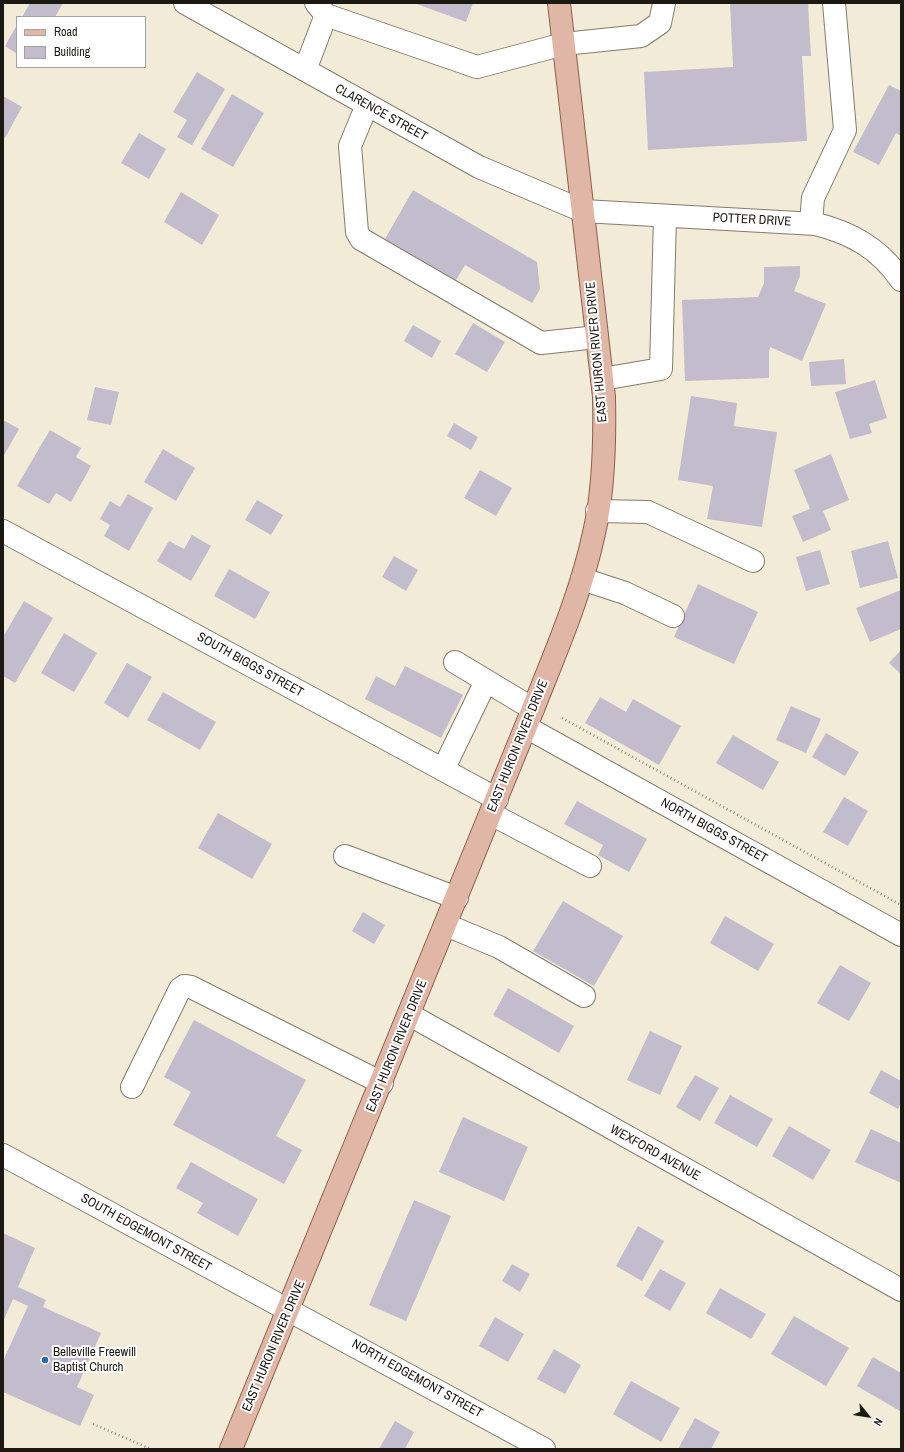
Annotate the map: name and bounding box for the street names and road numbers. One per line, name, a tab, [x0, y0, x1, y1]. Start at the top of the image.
street label: CLARENCE STREET	[332, 81, 430, 145]
street label: POTTER DRIVE	[712, 210, 792, 230]
street label: EAST HURON RIVER DRIVE	[583, 281, 611, 423]
street label: SOUTH BIGGS STREET	[194, 629, 306, 701]
street label: EAST HURON RIVER DRIVE	[484, 678, 552, 814]
street label: NORTH BIGGS STREET	[658, 795, 770, 867]
street label: EAST HURON RIVER DRIVE	[363, 978, 431, 1114]
street label: WEXFORD AVENUE	[607, 1122, 703, 1184]
street label: SOUTH EDGEMONT STREET	[78, 1191, 214, 1275]
street label: EAST HURON RIVER DRIVE	[239, 1278, 309, 1414]
street label: NORTH EDGEMONT STREET	[349, 1336, 485, 1422]

